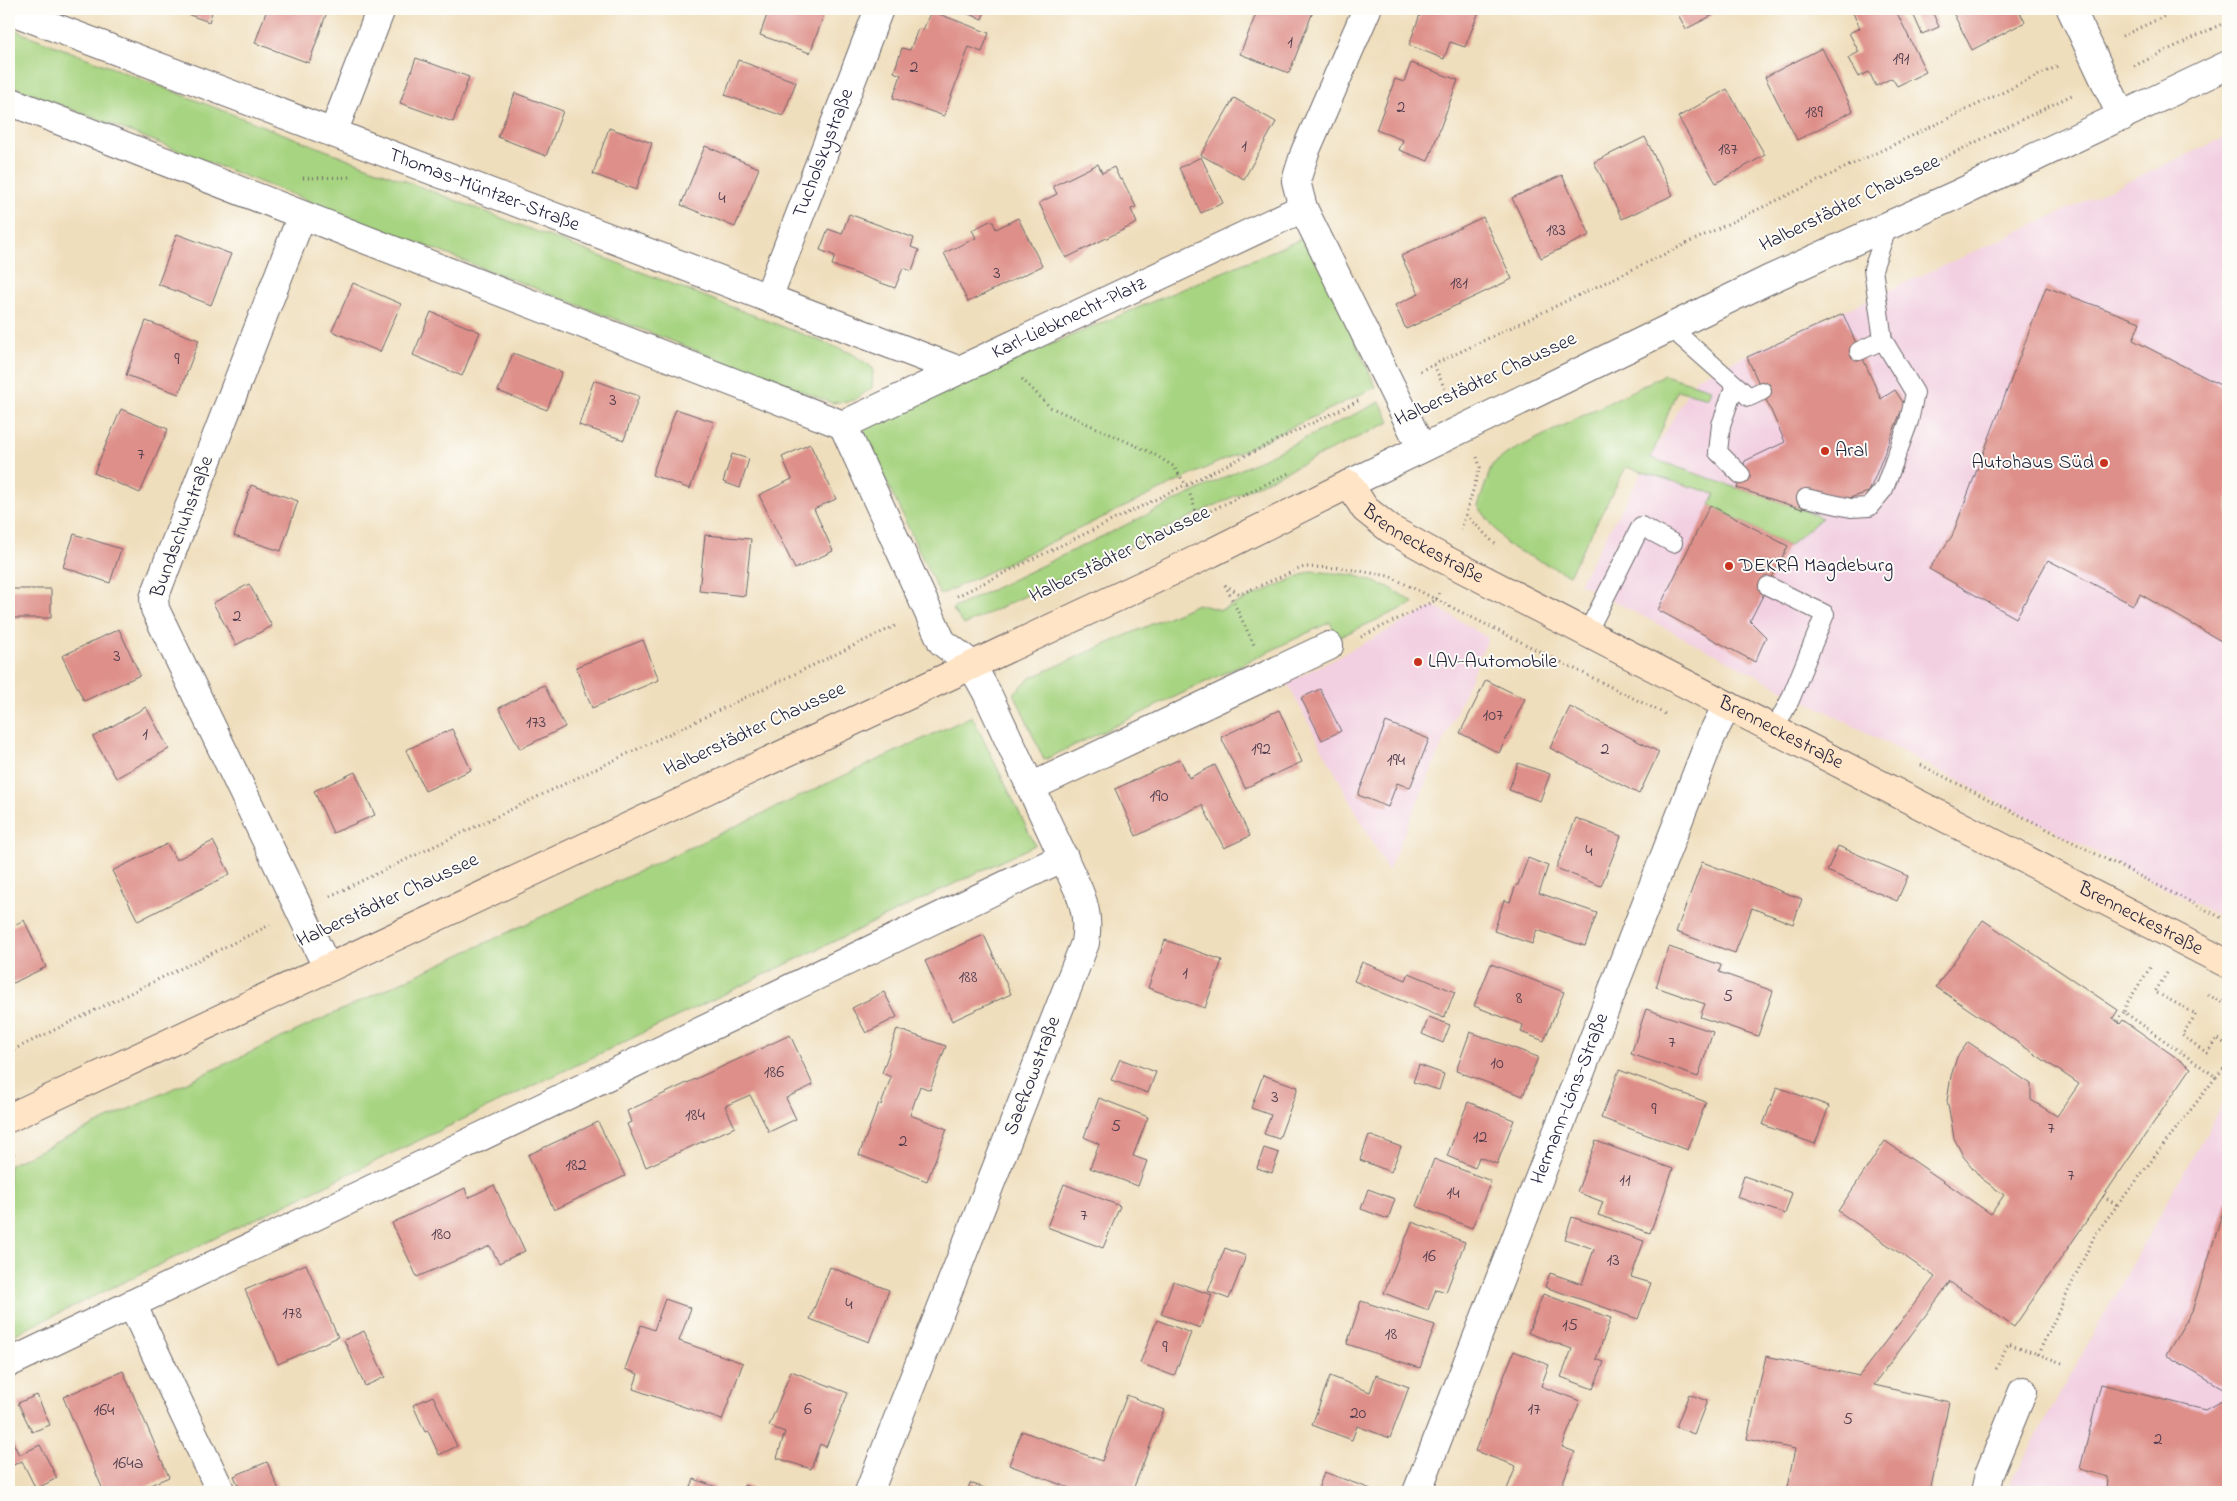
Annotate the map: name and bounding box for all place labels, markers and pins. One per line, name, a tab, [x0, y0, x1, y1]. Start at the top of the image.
place label: Aral	[1835, 437, 1868, 466]
marker: Aral	[1819, 445, 1831, 457]
place label: Autohaus Süd	[1971, 449, 2094, 478]
marker: Autohaus Süd	[2098, 457, 2110, 469]
place label: DEKRA Magdeburg	[1738, 552, 1893, 582]
marker: DEKRA Magdeburg	[1723, 560, 1735, 572]
place label: LAV-Automobile	[1428, 648, 1557, 677]
marker: LAV-Automobile	[1412, 656, 1424, 668]

